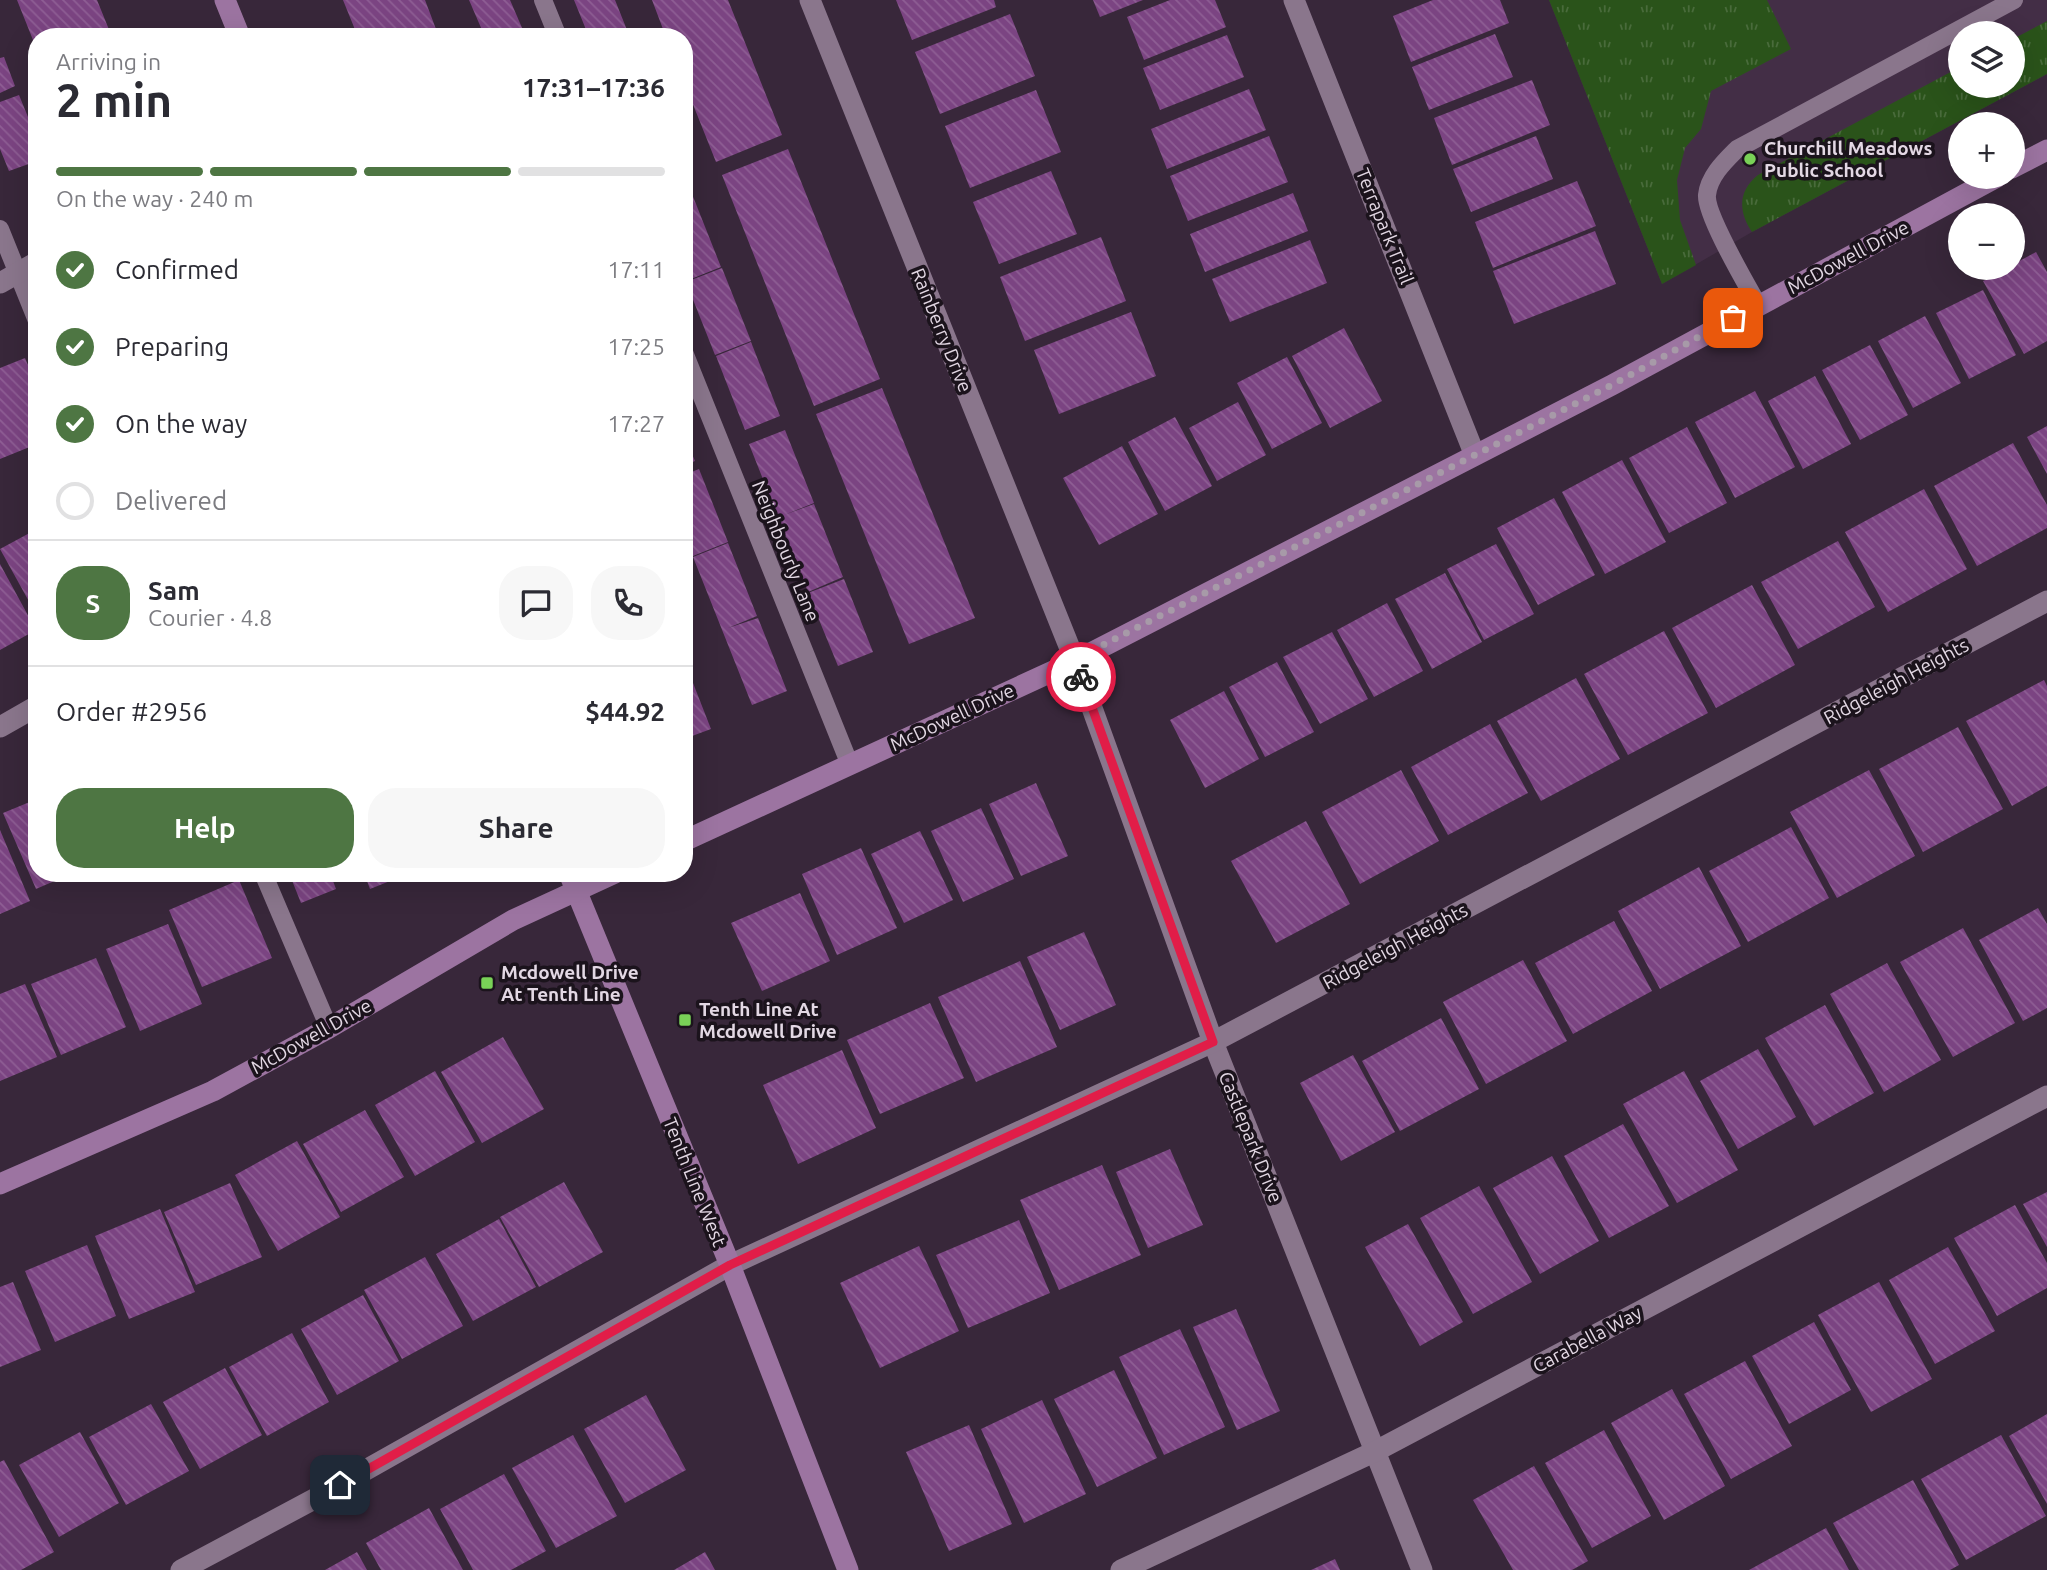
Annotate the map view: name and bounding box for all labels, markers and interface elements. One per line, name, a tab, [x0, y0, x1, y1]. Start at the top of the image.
map controls	[1948, 21, 2025, 280]
button: layers	[1948, 21, 2025, 98]
text: Arriving in	[56, 49, 161, 74]
text: 17:31–17:36	[522, 73, 665, 102]
text: 2 min	[56, 74, 172, 126]
button: +	[1948, 112, 2025, 189]
place label: Churchill Meadows Public School	[1764, 137, 1932, 181]
marker: Churchill Meadows Public School	[1742, 151, 1758, 167]
street label: Terrapark Trail	[1352, 165, 1418, 287]
text: On the way · 240 m	[56, 186, 253, 211]
button: −	[1948, 203, 2025, 280]
street label: McDowell Drive	[1784, 216, 1912, 298]
icon: check	[56, 251, 94, 289]
text: Confirmed	[115, 255, 239, 284]
text: 17:11	[607, 257, 665, 282]
street label: Rainberry Drive	[907, 265, 977, 395]
pin	[1703, 288, 1763, 348]
icon: bag	[1714, 299, 1752, 337]
icon: check	[56, 328, 94, 366]
text: Preparing	[115, 332, 229, 361]
text: 17:25	[607, 334, 665, 359]
icon: check	[56, 405, 94, 443]
text: On the way	[115, 409, 247, 438]
text: 17:27	[607, 411, 665, 436]
street label: Neighbourly Lane	[748, 477, 824, 625]
text: Delivered	[115, 486, 227, 515]
button: chat	[499, 566, 573, 640]
button: phone	[591, 566, 665, 640]
text: Sam	[148, 576, 200, 605]
text: S	[86, 589, 100, 618]
text: Courier · 4.8	[148, 605, 272, 630]
street label: Ridgeleigh Heights	[1820, 633, 1972, 729]
courier	[1046, 642, 1116, 712]
icon: bike	[1062, 658, 1100, 696]
street label: McDowell Drive	[886, 679, 1018, 755]
text: Order #2956	[56, 697, 207, 726]
text: $44.92	[585, 697, 665, 726]
button: Help	[56, 788, 354, 868]
button: Share	[368, 788, 665, 868]
street label: Ridgeleigh Heights	[1319, 898, 1471, 994]
place label: Mcdowell Drive At Tenth Line	[501, 961, 639, 1005]
marker: Mcdowell Drive At Tenth Line	[479, 975, 495, 991]
street label: McDowell Drive	[247, 994, 375, 1078]
place label: Tenth Line At Mcdowell Drive	[699, 998, 837, 1042]
marker: Tenth Line At Mcdowell Drive	[677, 1012, 693, 1028]
street label: Castlepark Drive	[1215, 1068, 1287, 1206]
street label: Tenth Line West	[659, 1114, 731, 1250]
street label: Carabella Way	[1529, 1301, 1645, 1377]
pin	[310, 1455, 370, 1515]
icon: home	[321, 1466, 359, 1504]

